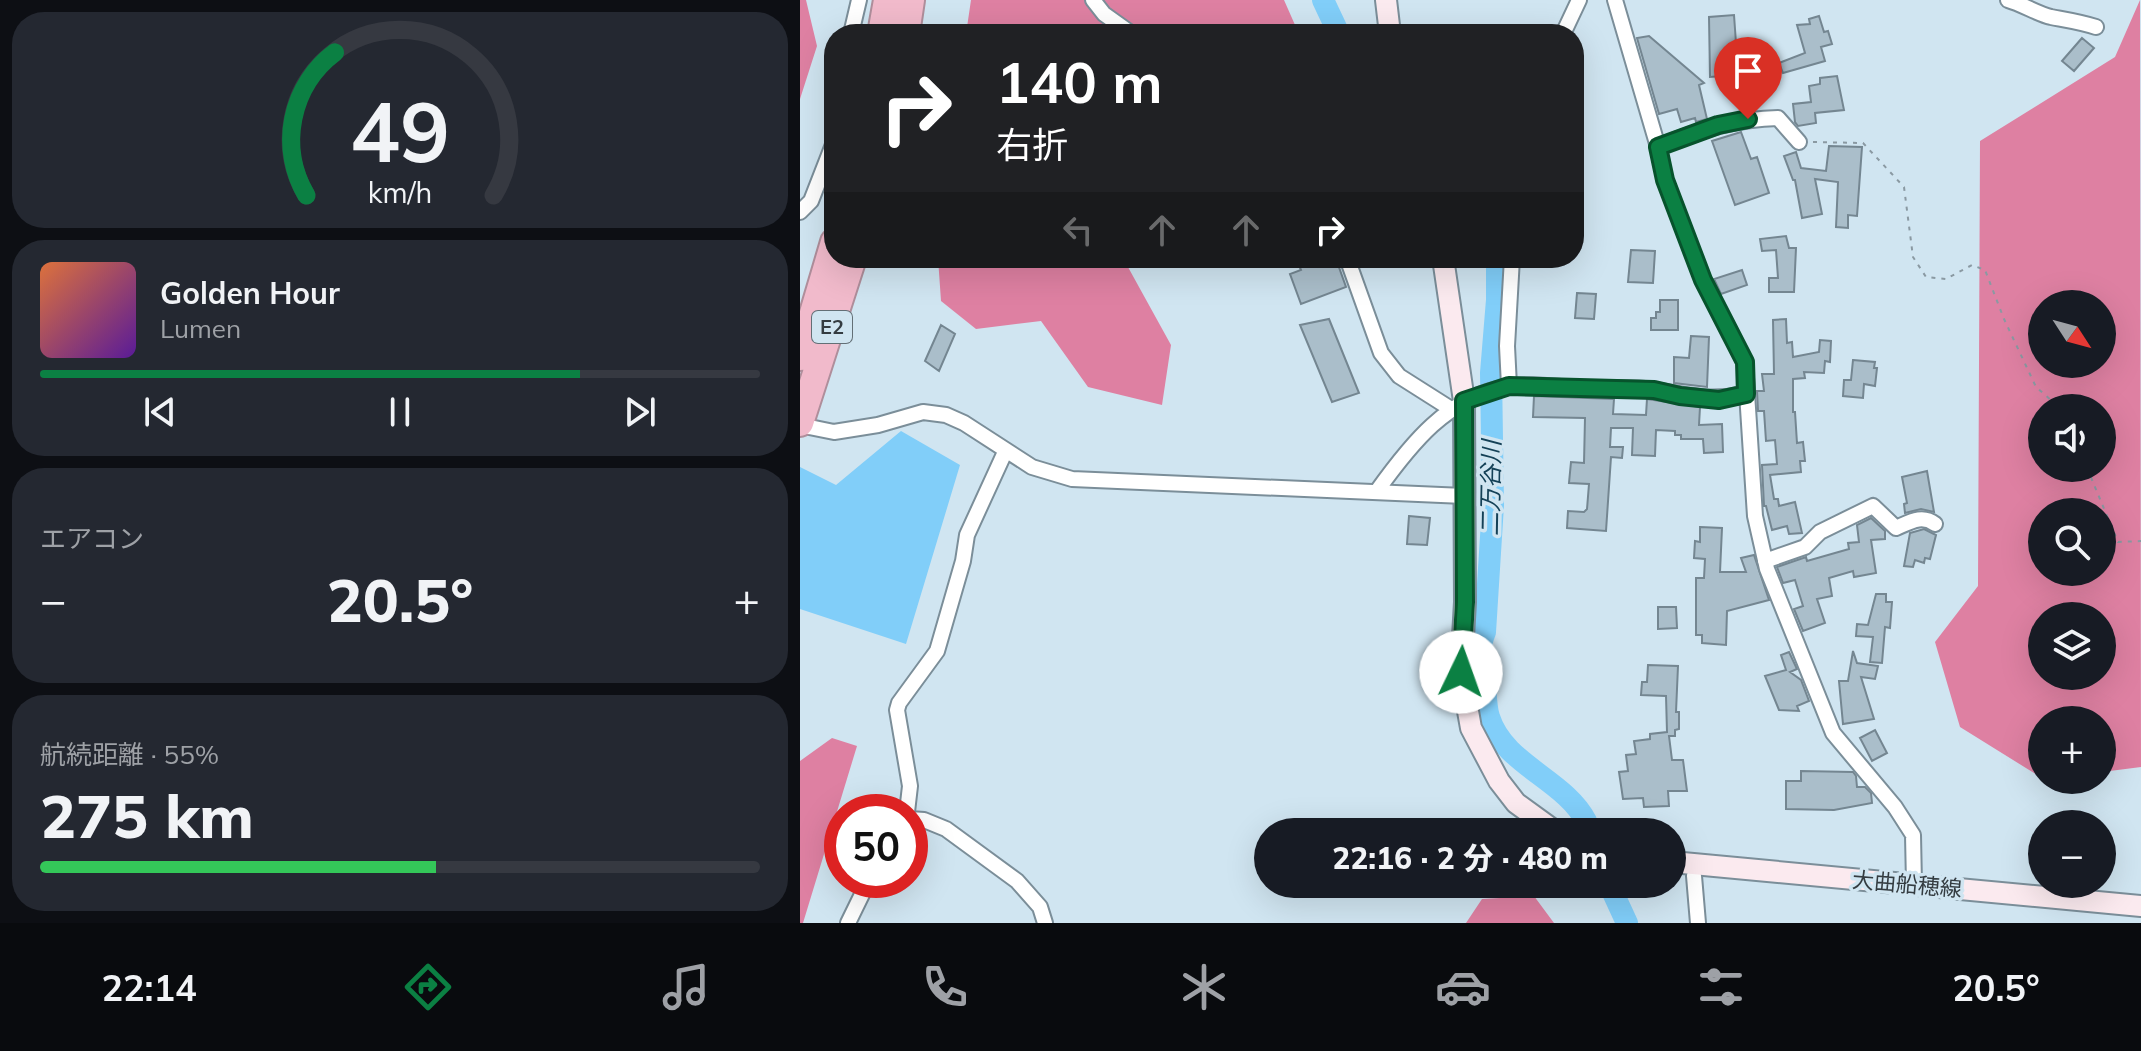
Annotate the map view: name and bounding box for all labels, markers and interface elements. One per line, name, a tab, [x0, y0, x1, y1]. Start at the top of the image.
pin	[1714, 37, 1782, 119]
text: 140 m	[996, 47, 1163, 117]
icon: arrive	[1726, 49, 1770, 93]
icon: right	[864, 56, 968, 160]
text: 49	[350, 77, 450, 182]
text: 右折	[996, 122, 1068, 167]
text: km/h	[368, 174, 432, 210]
icon: left	[1056, 208, 1100, 252]
icon: ahead	[1140, 208, 1184, 252]
icon: ahead	[1224, 208, 1268, 252]
icon: right	[1308, 208, 1352, 252]
text: Golden Hour	[160, 274, 340, 312]
north arrow	[2028, 290, 2116, 378]
map controls	[2028, 290, 2116, 898]
road number: E2	[812, 311, 852, 343]
text: Lumen	[160, 312, 241, 345]
icon: previous	[138, 390, 182, 434]
icon: pause	[378, 390, 422, 434]
icon: next	[618, 390, 662, 434]
button: sound	[2028, 394, 2116, 482]
water label: 二万谷川	[1474, 437, 1506, 536]
button: search	[2028, 498, 2116, 586]
text: エアコン	[40, 522, 144, 555]
text: 20.5°	[327, 562, 473, 637]
text: −	[40, 572, 66, 627]
text: +	[734, 572, 760, 627]
button: layers	[2028, 602, 2116, 690]
position arrow	[1419, 630, 1503, 714]
button: +	[2028, 706, 2116, 794]
text: 航続距離 · 55%	[40, 738, 219, 771]
text: 275 km	[40, 778, 254, 853]
speed limit sign: 50	[824, 794, 928, 898]
button: −	[2028, 810, 2116, 898]
text: 22:16 · 2 分 · 480 m	[1332, 839, 1608, 877]
street label: 大曲船穂線	[1851, 865, 1963, 903]
icon: directions	[400, 959, 456, 1015]
icon: music	[658, 959, 714, 1015]
icon: phone	[917, 959, 973, 1015]
icon: climate	[1176, 959, 1232, 1015]
icon: car	[1435, 959, 1491, 1015]
icon: filters	[1693, 959, 1749, 1015]
text: 22:14	[101, 965, 197, 1010]
text: 20.5°	[1952, 965, 2040, 1010]

